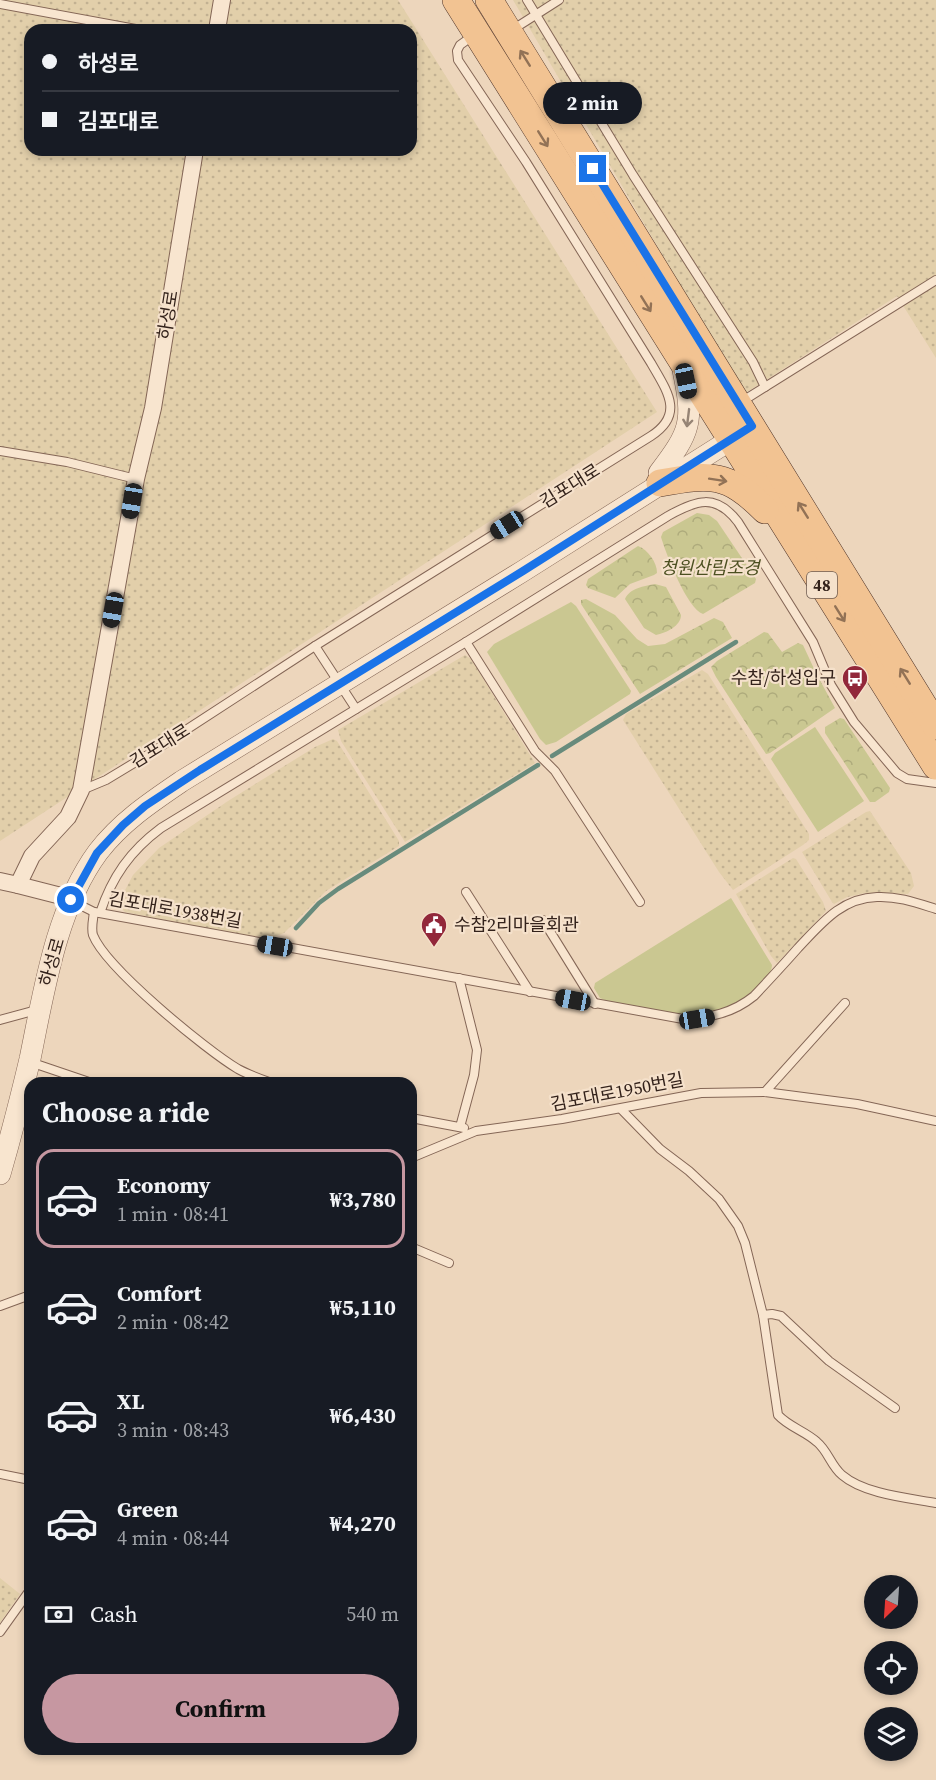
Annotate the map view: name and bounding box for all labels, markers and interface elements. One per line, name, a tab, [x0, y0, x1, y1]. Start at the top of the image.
text: 하성로	[78, 48, 139, 78]
one-way arrow	[518, 50, 530, 67]
callout: 2 min	[544, 82, 642, 124]
text: 2 min	[567, 89, 618, 117]
text: 김포대로	[78, 106, 159, 136]
one-way arrow	[537, 130, 549, 147]
route end	[579, 155, 606, 182]
street label: 하성로	[151, 288, 184, 341]
one-way arrow	[640, 295, 652, 312]
car	[673, 362, 699, 400]
one-way arrow	[682, 408, 693, 427]
street label: 김포대로	[535, 457, 604, 514]
one-way arrow	[708, 475, 727, 486]
car	[120, 482, 144, 520]
one-way arrow	[797, 502, 809, 519]
car	[487, 508, 527, 542]
park label: 청원산림조경	[660, 555, 762, 580]
road number: 48	[807, 572, 837, 598]
car	[101, 591, 125, 629]
one-way arrow	[834, 605, 846, 622]
bus stop icon: 수참/하성입구	[840, 663, 870, 701]
place label: 수참/하성입구	[731, 665, 836, 690]
one-way arrow	[899, 668, 911, 685]
street label: 김포대로	[125, 717, 194, 774]
street label: 김포대로1938번길	[106, 885, 244, 934]
route start	[57, 886, 84, 913]
public building icon: 수참2리마을회관	[419, 910, 449, 948]
place label: 수참2리마을회관	[454, 912, 579, 937]
car	[256, 934, 294, 958]
street label: 하성로	[33, 935, 70, 989]
car	[554, 988, 592, 1012]
car	[678, 1007, 716, 1031]
street label: 김포대로1950번길	[548, 1066, 686, 1117]
text: Choose a ride	[42, 1094, 210, 1131]
text: Economy	[117, 1170, 211, 1200]
icon: car	[45, 1172, 99, 1226]
text: ₩3,780	[330, 1184, 396, 1214]
text: 1 min · 08:41	[117, 1200, 229, 1228]
text: Comfort	[117, 1278, 201, 1308]
icon: car	[45, 1280, 99, 1334]
text: ₩5,110	[330, 1292, 396, 1322]
text: 2 min · 08:42	[117, 1308, 229, 1336]
text: XL	[117, 1386, 144, 1416]
icon: car	[45, 1388, 99, 1442]
text: ₩6,430	[330, 1400, 396, 1430]
text: 3 min · 08:43	[117, 1416, 229, 1444]
text: Green	[117, 1494, 178, 1524]
icon: car	[45, 1496, 99, 1550]
text: ₩4,270	[330, 1508, 396, 1538]
text: 4 min · 08:44	[117, 1524, 229, 1552]
north arrow	[864, 1575, 918, 1629]
map controls	[864, 1575, 918, 1761]
icon: cash	[42, 1598, 75, 1631]
text: Cash	[90, 1599, 138, 1629]
text: 540 m	[346, 1600, 399, 1628]
button: locate	[864, 1641, 918, 1695]
button: Confirm	[42, 1674, 399, 1743]
button: layers	[864, 1707, 918, 1761]

